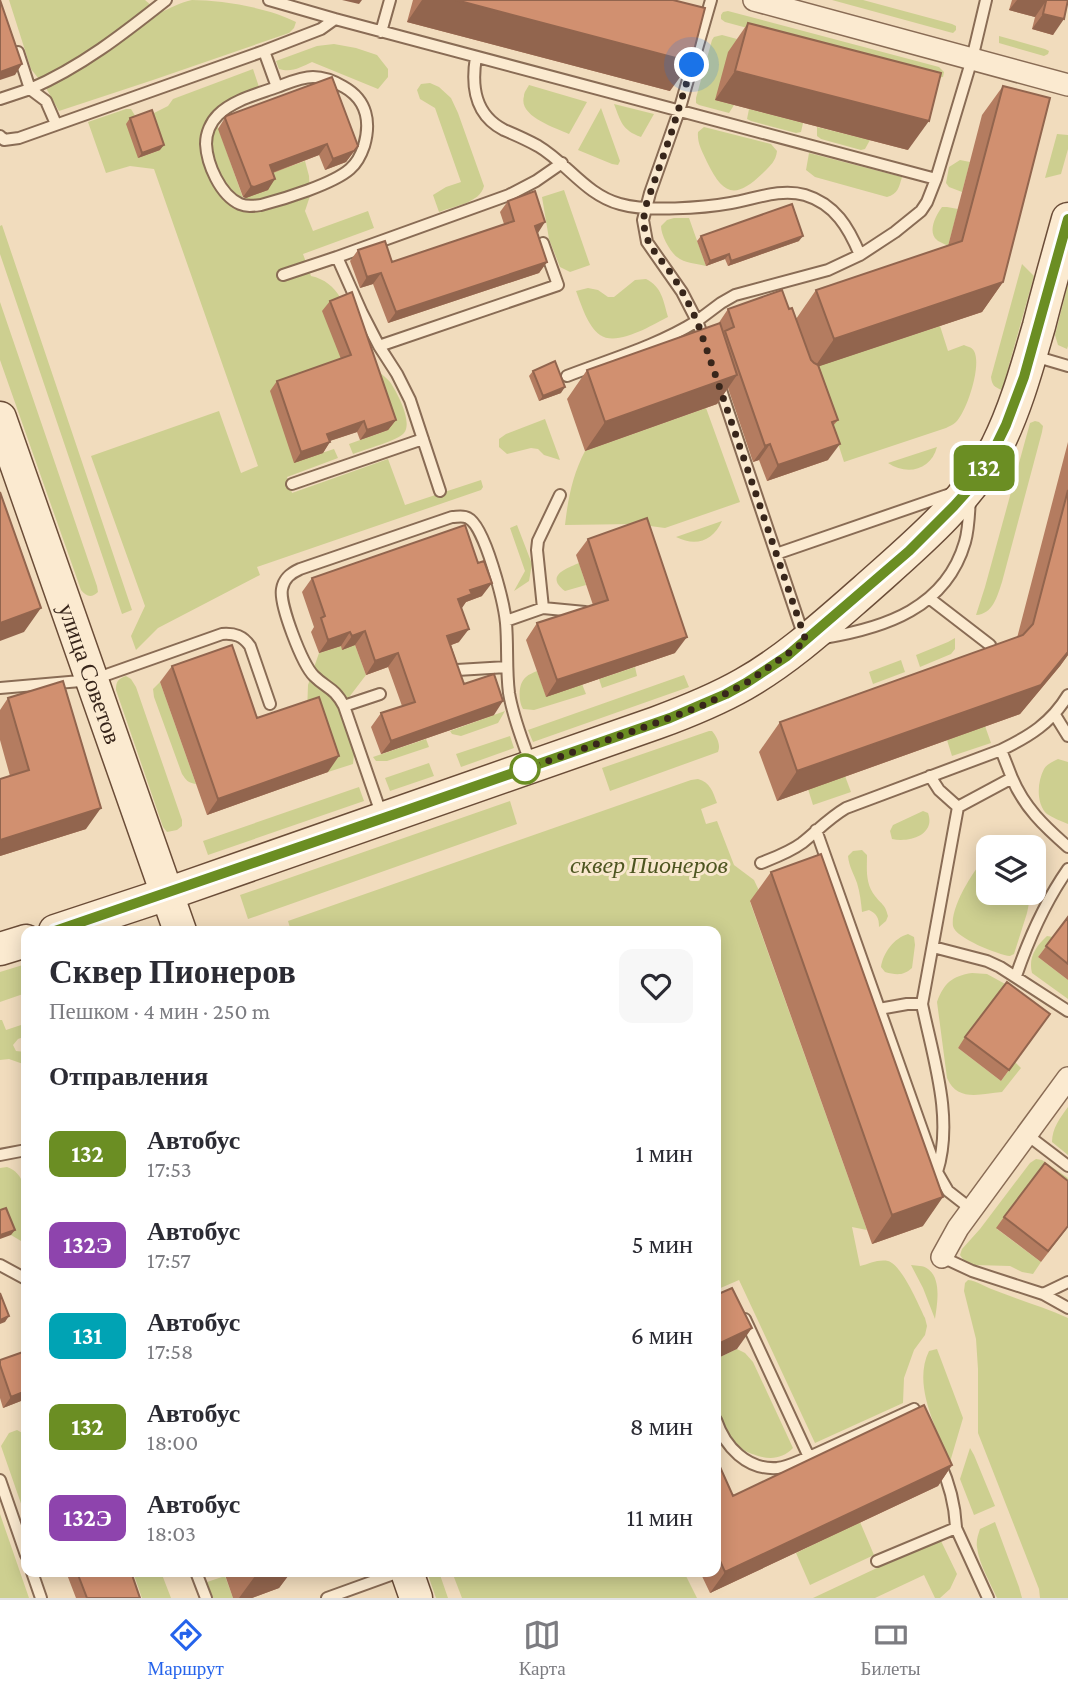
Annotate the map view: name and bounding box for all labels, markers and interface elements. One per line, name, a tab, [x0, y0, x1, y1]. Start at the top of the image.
your location	[674, 47, 709, 82]
line badge: 132	[944, 445, 1024, 491]
text: 132	[968, 454, 1000, 481]
street label: улица Советов	[53, 600, 127, 747]
unlabelled marker	[510, 754, 540, 784]
map controls	[976, 835, 1046, 905]
button: layers	[976, 835, 1046, 905]
park label: сквер Пионеров	[570, 851, 728, 878]
button: heart	[619, 949, 693, 1023]
text: Сквер Пионеров	[49, 953, 296, 990]
text: Пешком · 4 мин · 250 m	[49, 998, 270, 1024]
text: Отправления	[49, 1062, 208, 1091]
text: Автобус	[147, 1126, 240, 1155]
text: 1 мин	[635, 1139, 693, 1168]
text: 132	[71, 1140, 104, 1167]
text: 17:53	[147, 1156, 192, 1182]
text: Автобус	[147, 1217, 240, 1246]
text: 5 мин	[632, 1230, 693, 1259]
text: 132Э	[63, 1231, 112, 1258]
text: 17:57	[147, 1247, 191, 1273]
text: Автобус	[147, 1308, 240, 1337]
text: 6 мин	[631, 1321, 693, 1350]
text: 131	[73, 1322, 102, 1349]
text: 17:58	[147, 1338, 193, 1364]
text: Автобус	[147, 1399, 240, 1428]
text: 8 мин	[630, 1412, 693, 1441]
text: 132	[71, 1413, 104, 1440]
text: 18:00	[147, 1429, 198, 1455]
text: Автобус	[147, 1490, 240, 1519]
text: 11 мин	[627, 1503, 693, 1532]
text: 132Э	[63, 1504, 112, 1531]
text: 18:03	[147, 1520, 196, 1546]
tab: Маршрут	[147, 1616, 224, 1680]
tab: Карта	[519, 1616, 566, 1680]
tab: Билеты	[861, 1616, 921, 1680]

